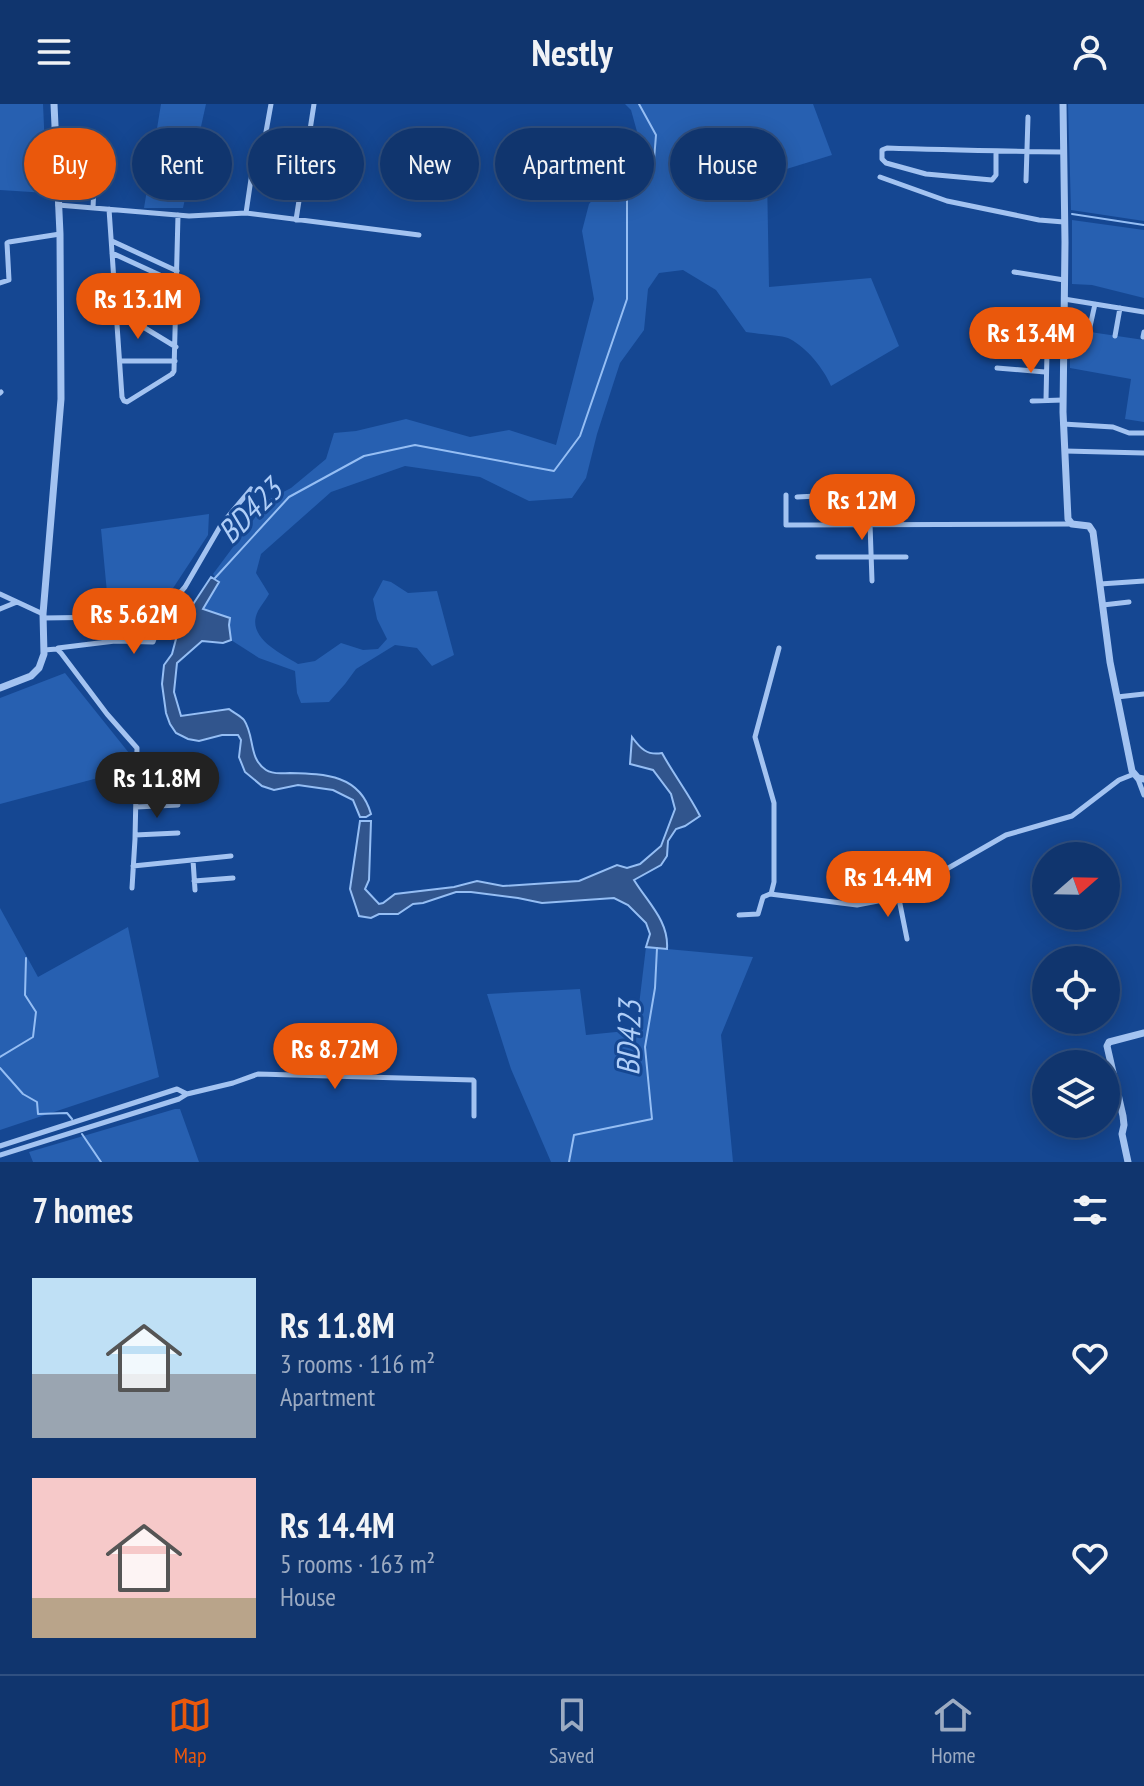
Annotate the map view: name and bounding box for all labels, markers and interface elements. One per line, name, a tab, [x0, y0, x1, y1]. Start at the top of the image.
text: Nestly	[531, 29, 613, 76]
icon: menu	[32, 30, 76, 74]
icon: person	[1068, 30, 1112, 74]
chip: Buy	[24, 128, 116, 200]
chip: Rent	[132, 128, 232, 200]
chip: Filters	[248, 128, 364, 200]
chip: New	[380, 128, 479, 200]
chip: Apartment	[495, 128, 654, 200]
chip: House	[670, 128, 786, 200]
pin: Rs 13.1M	[55, 273, 221, 341]
text: Rs 13.1M	[94, 282, 182, 315]
pin: Rs 13.4M	[948, 307, 1114, 375]
text: Rs 13.4M	[987, 316, 1075, 349]
water label: BD423	[208, 466, 293, 552]
pin: Rs 12M	[797, 474, 927, 542]
text: Rs 12M	[827, 483, 897, 516]
pin: Rs 5.62M	[51, 588, 217, 656]
text: Rs 5.62M	[90, 597, 178, 630]
pin: Rs 11.8M	[74, 752, 240, 820]
text: Rs 11.8M	[113, 761, 201, 794]
north arrow	[1032, 842, 1120, 930]
map controls	[1032, 842, 1120, 1138]
pin: Rs 14.4M	[805, 851, 971, 919]
text: Rs 14.4M	[844, 860, 932, 893]
button: locate	[1032, 946, 1120, 1034]
water label: BD423	[606, 996, 650, 1076]
pin: Rs 8.72M	[252, 1023, 418, 1091]
text: Rs 8.72M	[291, 1032, 379, 1065]
button: layers	[1032, 1050, 1120, 1138]
text: 7 homes	[32, 1188, 133, 1232]
icon: filters	[1068, 1188, 1112, 1232]
text: Rs 11.8M	[280, 1303, 395, 1347]
icon: home	[96, 1310, 192, 1406]
icon: heart	[1068, 1336, 1112, 1380]
text: 3 rooms · 116 m²	[280, 1347, 435, 1380]
text: Apartment	[280, 1380, 375, 1413]
text: Rs 14.4M	[280, 1503, 395, 1547]
icon: home	[96, 1510, 192, 1606]
icon: heart	[1068, 1536, 1112, 1580]
text: 5 rooms · 163 m²	[280, 1547, 435, 1580]
text: House	[280, 1580, 336, 1613]
tab: Map	[168, 1693, 212, 1769]
tab: Saved	[549, 1693, 594, 1769]
tab: Home	[931, 1693, 976, 1769]

